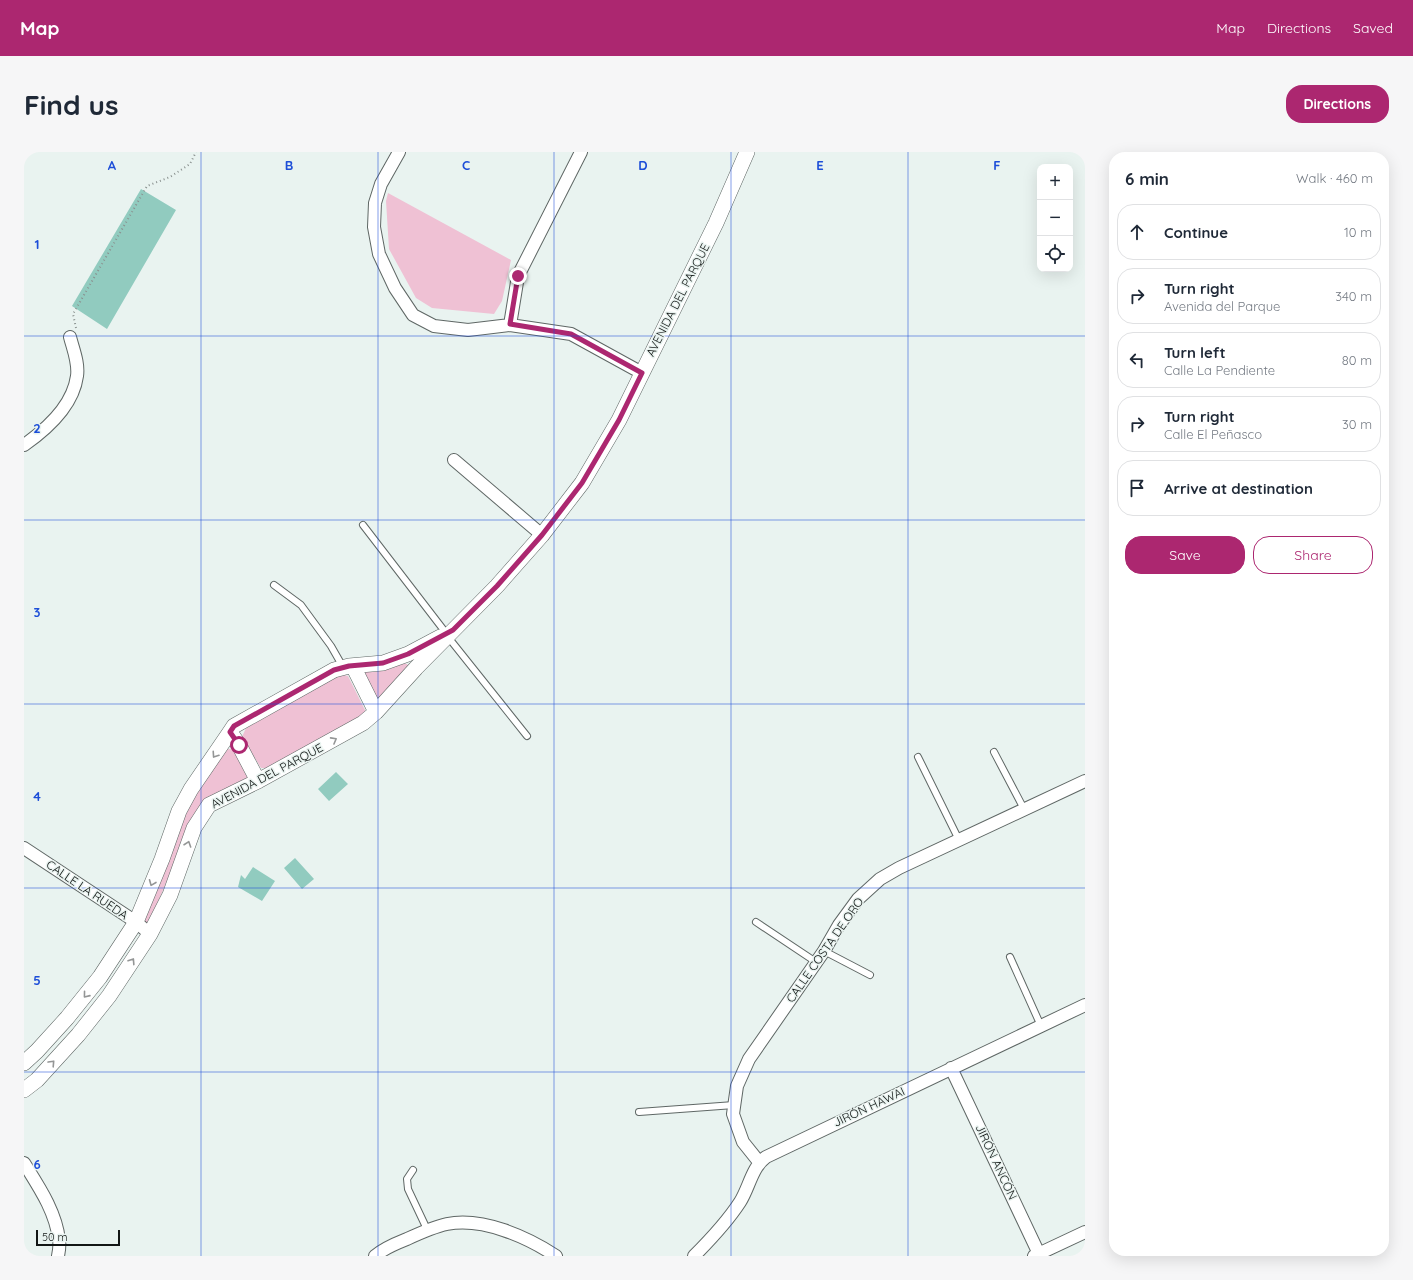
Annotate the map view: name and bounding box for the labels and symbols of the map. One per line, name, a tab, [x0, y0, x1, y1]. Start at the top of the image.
text: A	[108, 157, 117, 173]
text: B	[285, 157, 293, 173]
text: C	[462, 157, 470, 173]
text: D	[638, 157, 648, 173]
text: E	[816, 157, 824, 173]
text: F	[993, 157, 1001, 173]
text: 1	[34, 236, 40, 252]
street label: AVENIDA DEL PARQUE	[643, 241, 713, 359]
route end	[509, 267, 527, 285]
text: 2	[33, 420, 41, 436]
text: 3	[34, 604, 41, 620]
route start	[230, 736, 248, 754]
one-way arrow	[330, 737, 337, 744]
street label: AVENIDA DEL PARQUE	[208, 740, 326, 812]
one-way arrow	[212, 750, 219, 757]
text: 4	[33, 788, 41, 804]
one-way arrow	[183, 841, 192, 848]
street label: CALLE LA RUEDA	[43, 857, 131, 923]
one-way arrow	[148, 880, 156, 887]
street label: CALLE COSTA DE ORO	[783, 894, 867, 1005]
one-way arrow	[127, 958, 135, 965]
text: 5	[33, 972, 41, 988]
one-way arrow	[83, 990, 90, 997]
one-way arrow	[47, 1060, 55, 1068]
street label: JIRÓN HAWAI	[831, 1083, 907, 1130]
street label: JIRÓN ANCÓN	[972, 1122, 1020, 1202]
text: 6	[33, 1156, 41, 1172]
scale bar	[36, 1228, 120, 1247]

